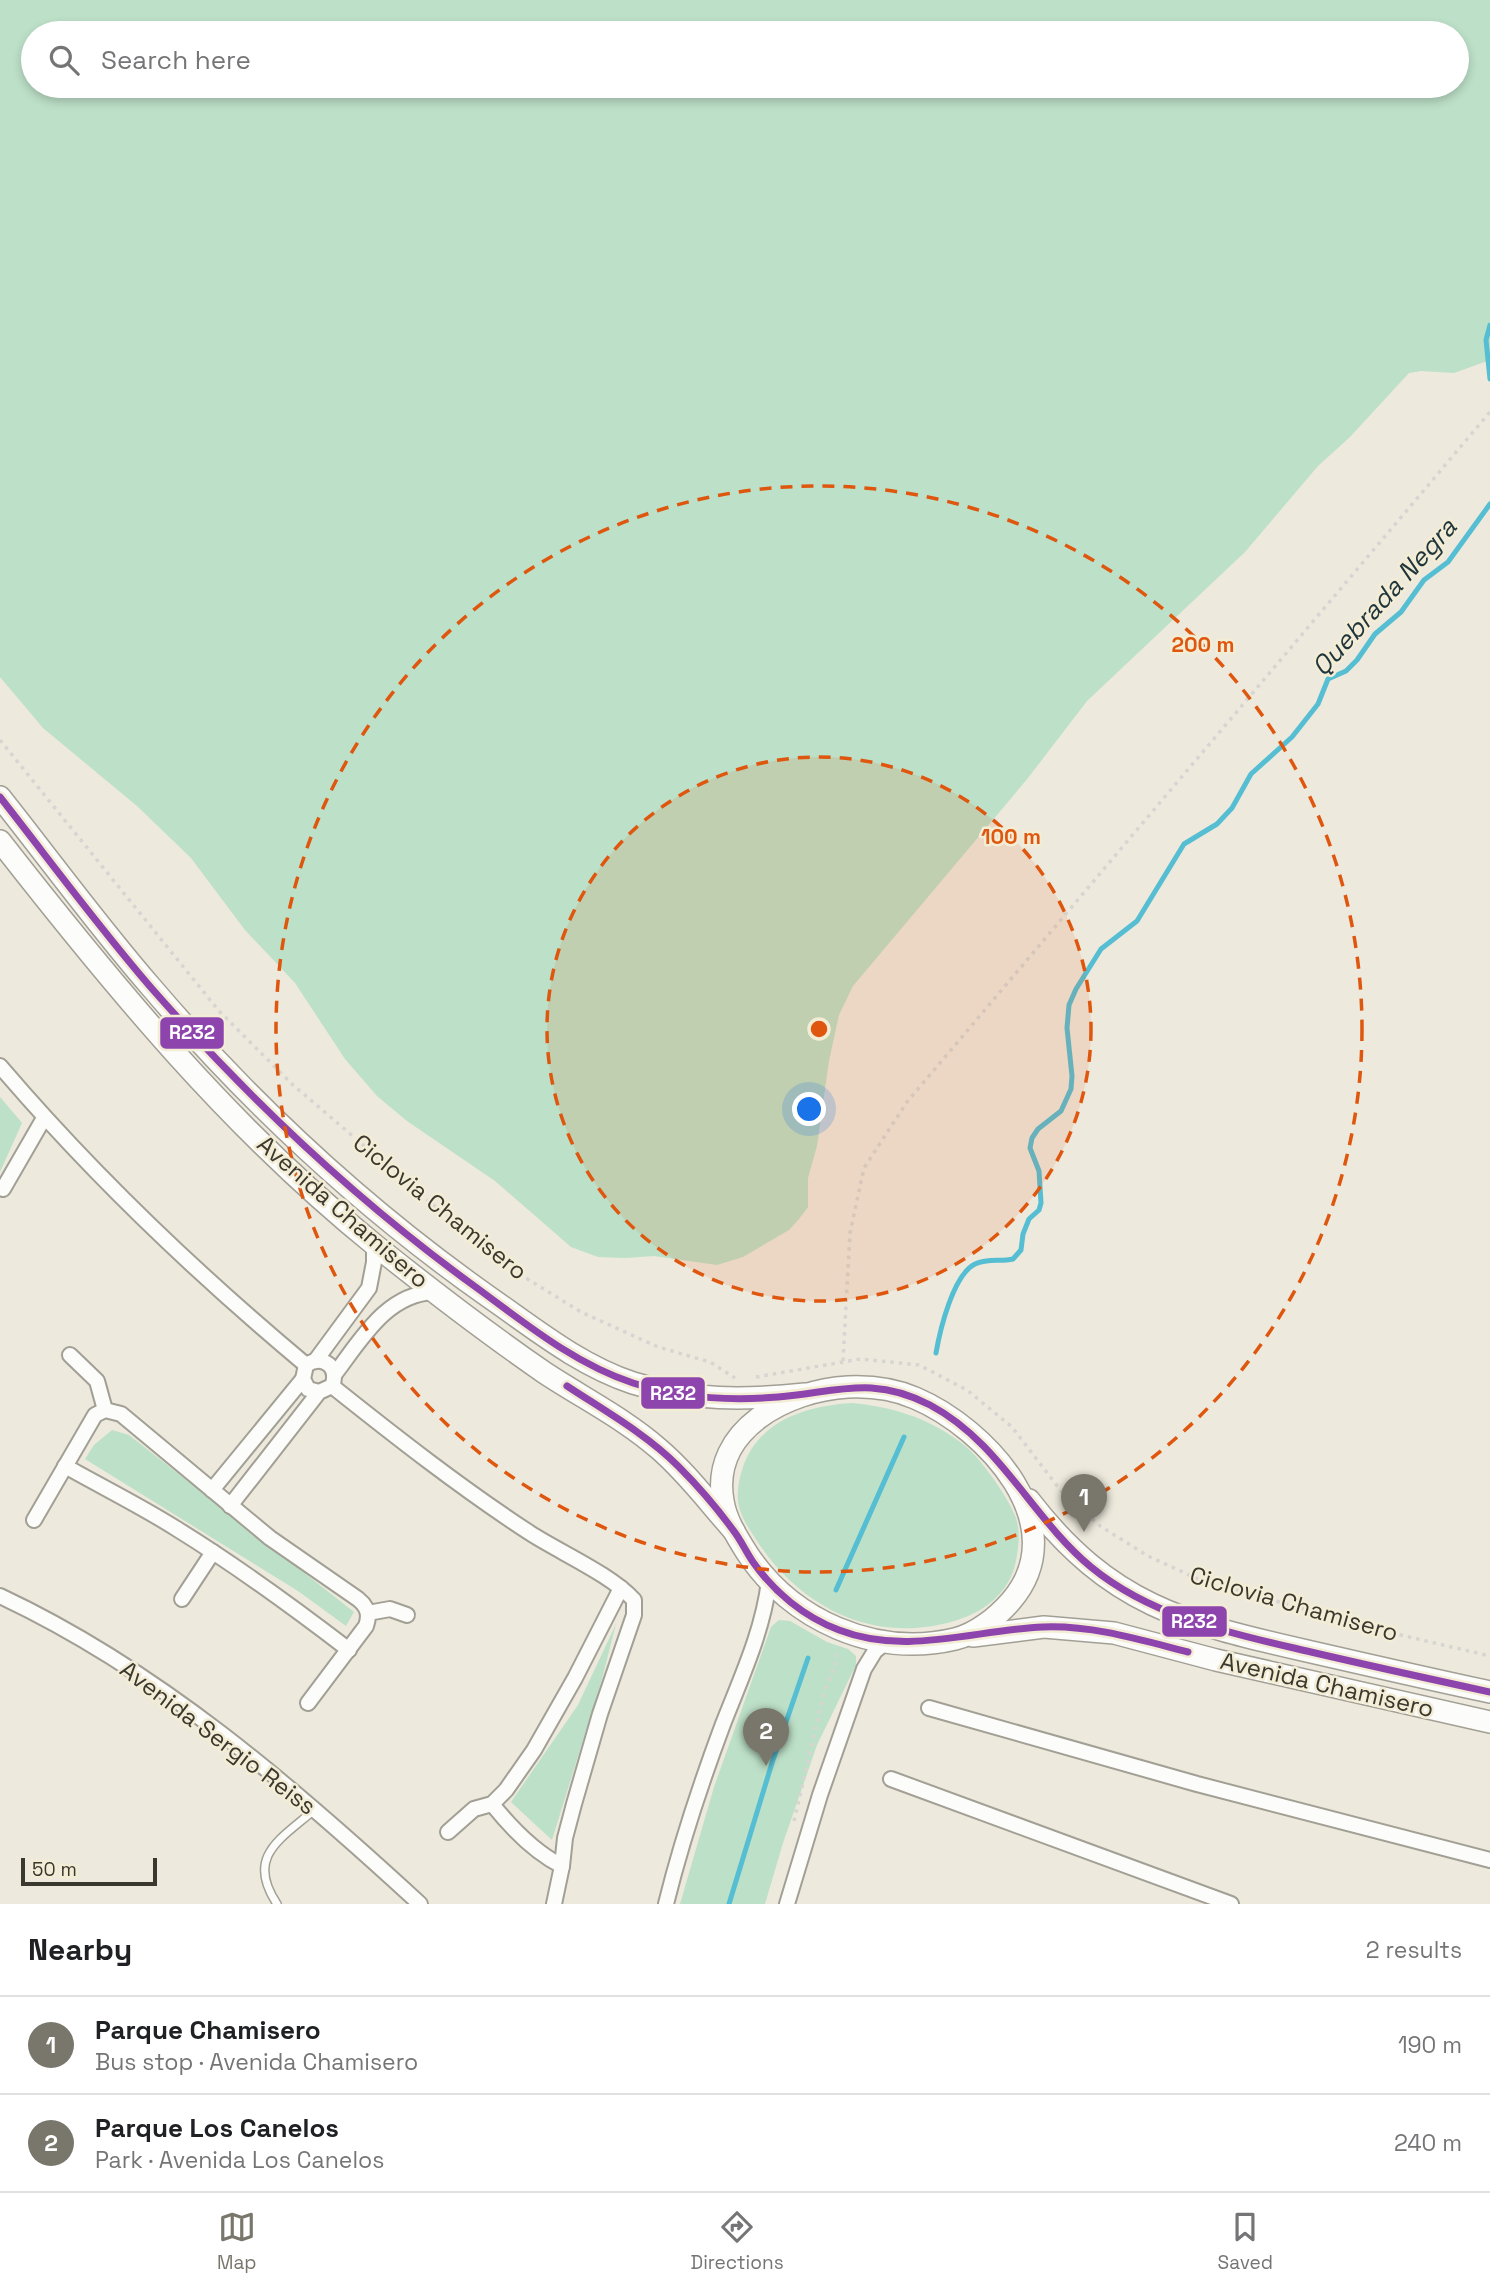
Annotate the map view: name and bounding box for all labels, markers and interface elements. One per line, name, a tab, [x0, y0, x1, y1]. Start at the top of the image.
search box	[21, 21, 1469, 98]
icon: search	[45, 41, 83, 79]
text: Search here	[101, 43, 251, 77]
water label: Quebrada Negra	[1304, 510, 1465, 683]
text: 200 m	[1172, 631, 1234, 658]
text: 100 m	[981, 823, 1041, 850]
line badge: R232	[159, 1016, 225, 1050]
centre of rings	[807, 1017, 831, 1041]
text: R232	[169, 1020, 215, 1045]
your location	[792, 1092, 826, 1126]
street label: Ciclovia Chamisero	[347, 1127, 534, 1286]
street label: Avenida Chamisero	[251, 1128, 436, 1295]
line badge: R232	[640, 1376, 706, 1410]
text: R232	[650, 1381, 696, 1406]
pin: 1	[1061, 1474, 1107, 1532]
street label: Ciclovia Chamisero	[1186, 1559, 1402, 1648]
line badge: R232	[1161, 1605, 1228, 1638]
text: R232	[1171, 1609, 1217, 1634]
street label: Avenida Chamisero	[1217, 1645, 1437, 1724]
street label: Avenida Sergio Reiss	[114, 1654, 323, 1822]
pin: 2	[743, 1708, 789, 1766]
scale bar	[21, 1855, 158, 1887]
text: 50 m	[32, 1857, 77, 1882]
text: Nearby	[28, 1930, 132, 1969]
text: 2 results	[1366, 1935, 1462, 1965]
text: Parque Chamisero	[95, 2013, 321, 2047]
text: 1	[46, 2030, 56, 2060]
text: 190 m	[1398, 2030, 1462, 2060]
text: Bus stop · Avenida Chamisero	[95, 2047, 418, 2077]
text: Parque Los Canelos	[95, 2111, 339, 2145]
text: 2	[44, 2128, 58, 2158]
text: 240 m	[1394, 2128, 1462, 2158]
text: Park · Avenida Los Canelos	[95, 2145, 384, 2175]
tab: Map	[217, 2208, 257, 2275]
tab: Directions	[691, 2208, 784, 2275]
tab: Saved	[1218, 2208, 1273, 2275]

